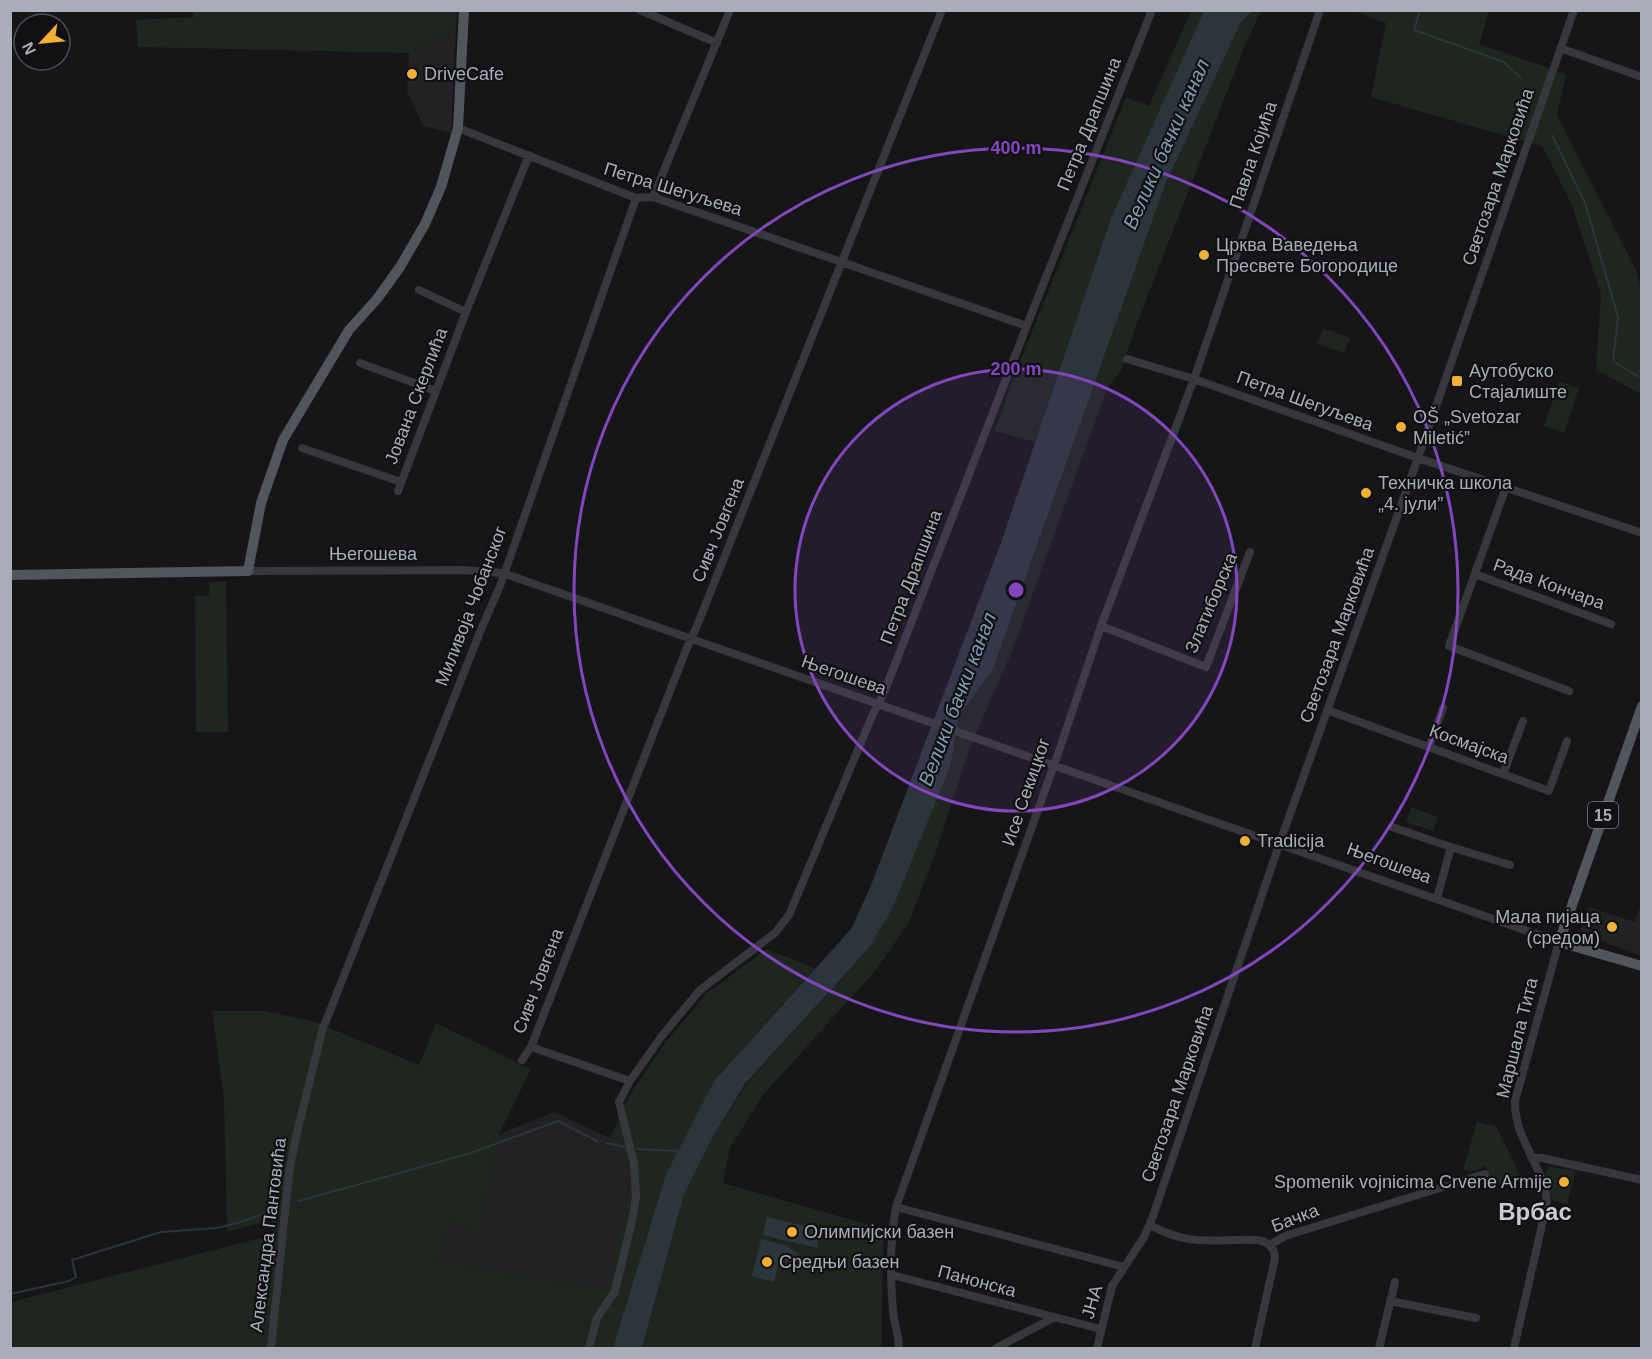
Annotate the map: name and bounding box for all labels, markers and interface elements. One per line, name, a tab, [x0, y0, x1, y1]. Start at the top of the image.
north arrow	[12, 12, 72, 72]
text: N	[19, 39, 39, 57]
street label: Петра Драпшина	[1053, 54, 1125, 194]
water label: Велики бачки канал	[1119, 56, 1213, 232]
place label: DriveCafe	[424, 64, 504, 84]
marker: DriveCafe	[405, 67, 419, 81]
street label: Светозара Марковића	[1458, 85, 1538, 268]
street label: Павла Којића	[1225, 98, 1281, 211]
text: 400 m	[990, 138, 1042, 158]
street label: Петра Шегуљева	[602, 158, 745, 220]
place label: Црква Ваведења Пресвете Богородице	[1216, 235, 1398, 276]
marker: Црква Ваведења Пресвете Богородице	[1197, 248, 1211, 262]
street label: Јована Скерлића	[381, 324, 452, 467]
text: 200 m	[990, 359, 1042, 379]
place label: Аутобуско Стајалиште	[1469, 361, 1567, 402]
street label: Петра Шегуљева	[1234, 367, 1377, 435]
marker: Аутобуско Стајалиште	[1450, 374, 1464, 388]
place label: OŠ „Svetozar Miletić”	[1413, 406, 1521, 448]
marker: OŠ „Svetozar Miletić”	[1394, 420, 1408, 434]
place label: Техничка школа „4. јули”	[1378, 473, 1513, 514]
street label: Сивч Јовгена	[688, 474, 748, 585]
marker: Техничка школа „4. јули”	[1359, 486, 1373, 500]
street label: Петра Драпшина	[876, 506, 946, 647]
street label: Миливоја Чобанског	[431, 523, 511, 689]
street label: Светозара Марковића	[1296, 543, 1379, 726]
street label: Његошева	[329, 544, 418, 564]
street label: Златиборска	[1181, 549, 1241, 656]
street label: Рада Кончара	[1491, 555, 1608, 614]
centre of rings	[1006, 580, 1026, 600]
water label: Велики бачки канал	[914, 609, 1000, 789]
street label: Његошева	[799, 651, 890, 699]
street label: Космајска	[1427, 720, 1512, 768]
street label: Исе Секицког	[998, 735, 1054, 849]
road number: 15	[1588, 802, 1618, 828]
place label: Tradicija	[1257, 831, 1325, 851]
marker: Tradicija	[1238, 834, 1252, 848]
street label: Његошева	[1344, 839, 1435, 888]
place label: Мала пијаца (средом)	[1495, 907, 1601, 948]
marker: Мала пијаца (средом)	[1605, 920, 1619, 934]
street label: Сивч Јовгена	[509, 925, 568, 1036]
street label: Маршала Тита	[1492, 975, 1542, 1100]
street label: Светозара Марковића	[1137, 1002, 1217, 1185]
street label: Александра Пантовића	[246, 1136, 290, 1333]
place label: Spomenik vojnicima Crvene Armije	[1274, 1172, 1552, 1192]
marker: Spomenik vojnicima Crvene Armije	[1557, 1175, 1571, 1189]
district label: Врбас	[1498, 1198, 1572, 1225]
street label: Бачка	[1268, 1200, 1322, 1236]
place label: Олимпијски базен	[804, 1222, 954, 1242]
marker: Олимпијски базен	[785, 1225, 799, 1239]
place label: Средњи базен	[779, 1252, 900, 1272]
marker: Средњи базен	[760, 1255, 774, 1269]
street label: Панонска	[936, 1261, 1019, 1301]
street label: ЈНА	[1078, 1283, 1106, 1321]

